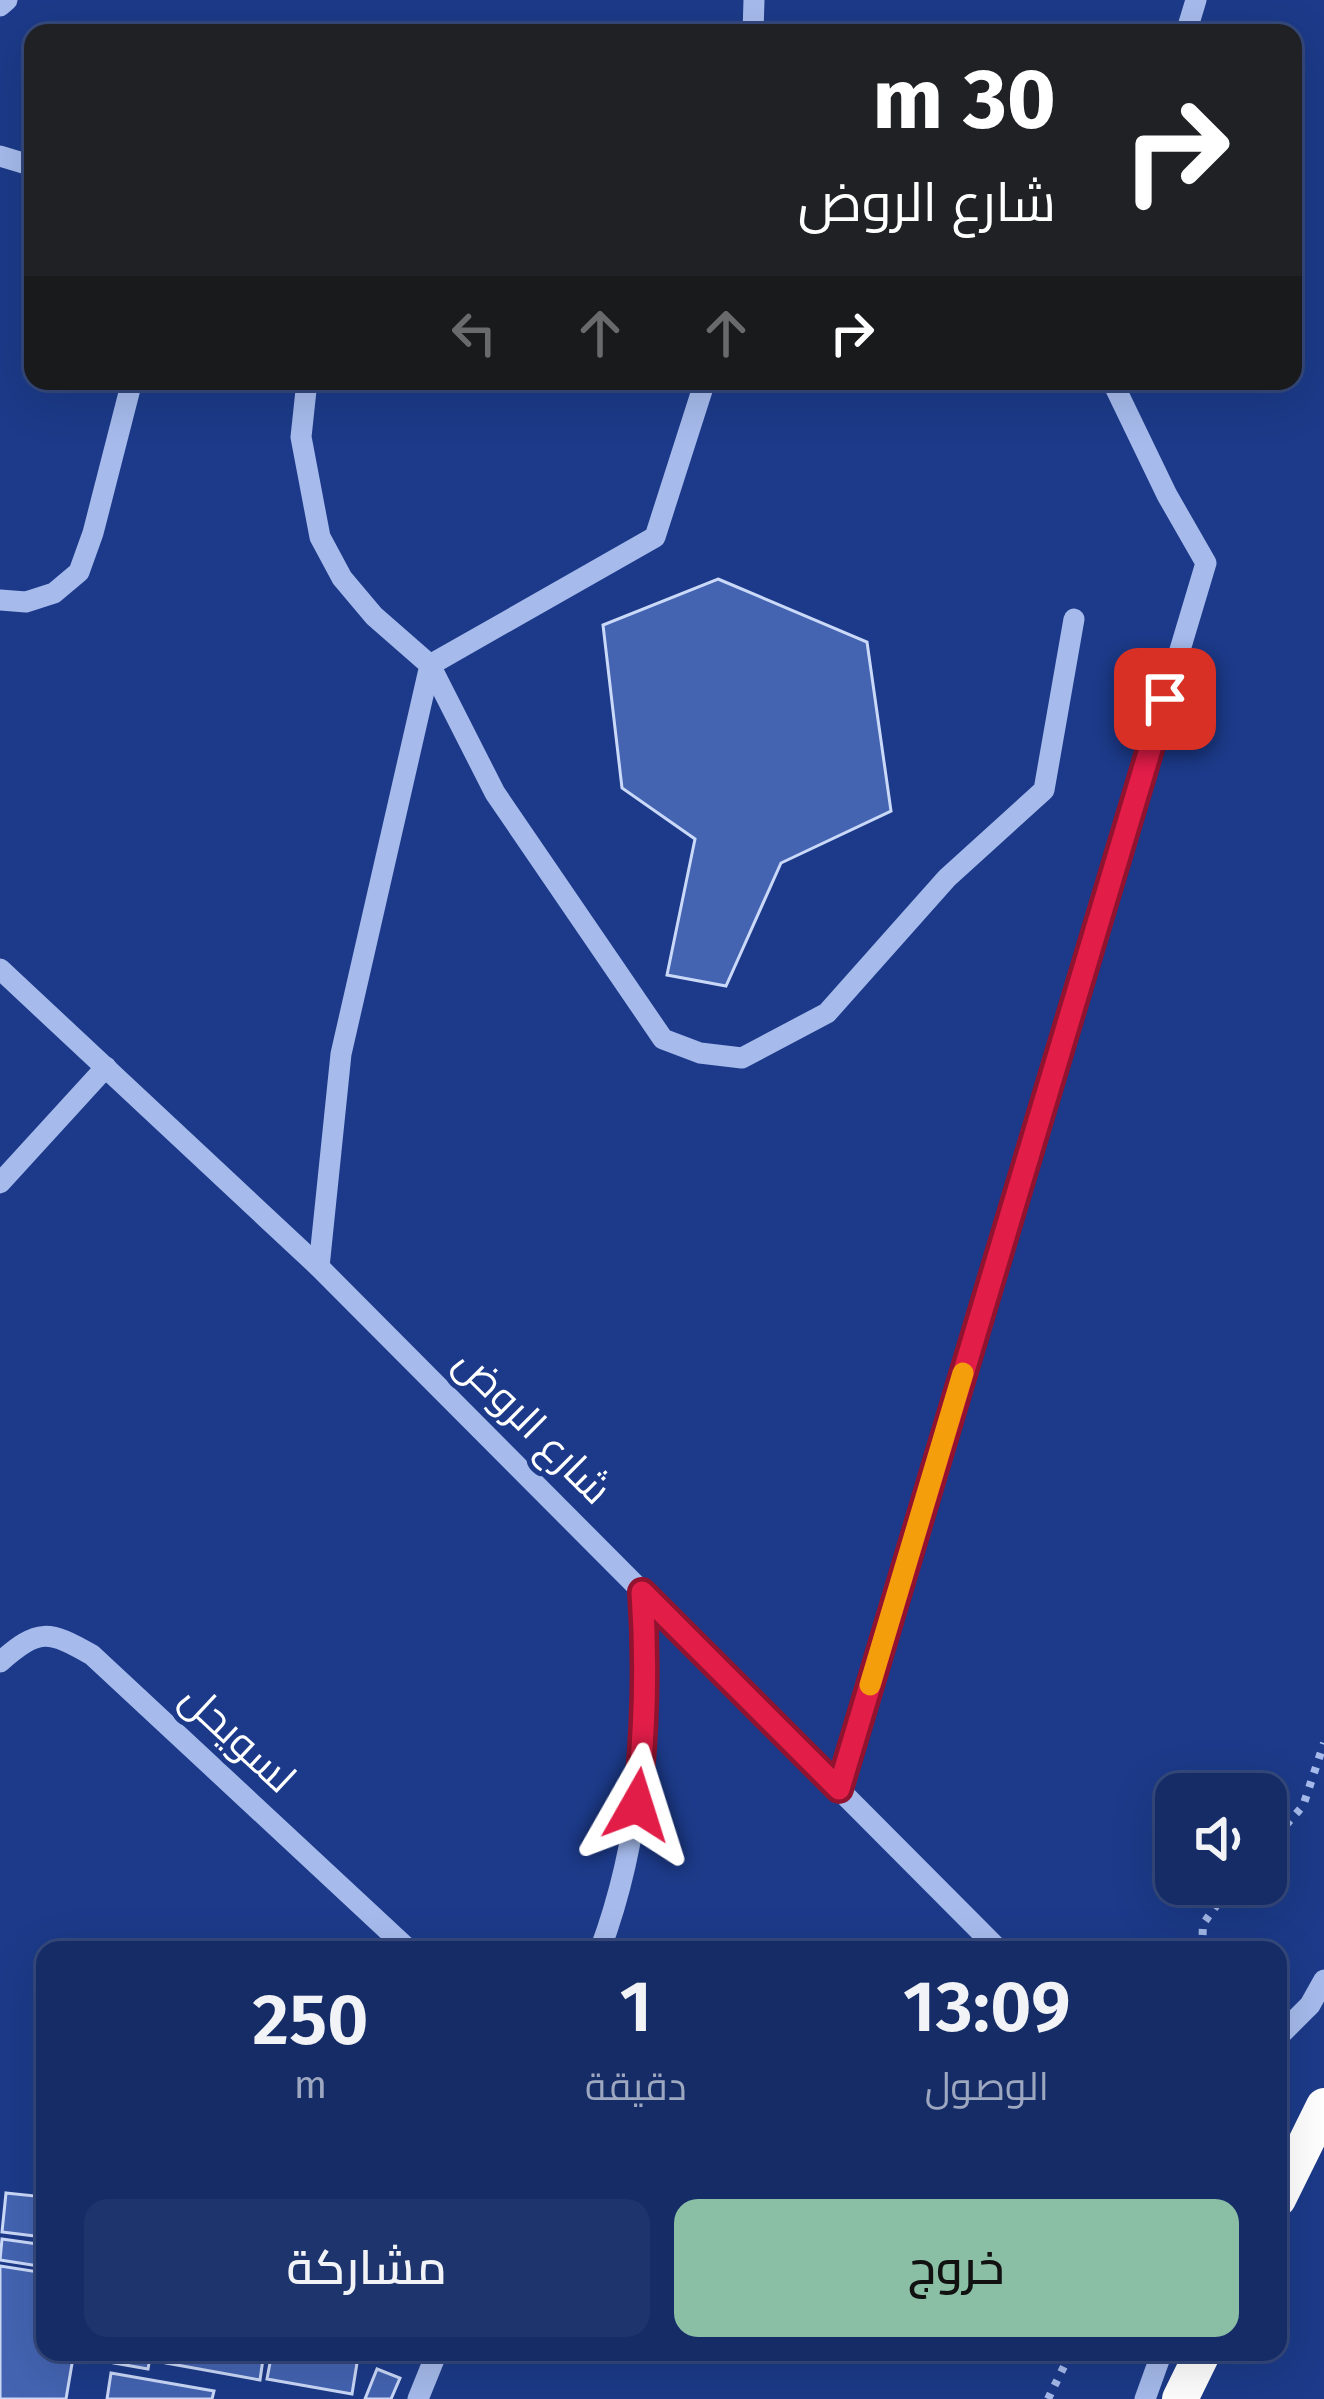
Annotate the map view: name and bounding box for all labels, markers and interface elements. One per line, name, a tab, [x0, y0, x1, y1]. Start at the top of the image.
text: 30 m	[872, 49, 1056, 150]
icon: right	[1098, 72, 1254, 228]
text: شارع الروض	[798, 171, 1056, 235]
icon: left	[441, 300, 507, 366]
icon: ahead	[567, 300, 633, 366]
icon: ahead	[693, 300, 759, 366]
icon: right	[819, 300, 885, 366]
pin	[1114, 648, 1216, 750]
icon: arrive	[1132, 666, 1198, 732]
street label: شارع الروض	[443, 1337, 622, 1516]
street label: لسويحل	[171, 1673, 305, 1803]
position arrow	[574, 1742, 700, 1868]
map controls	[1155, 1773, 1287, 1905]
button: sound	[1155, 1773, 1287, 1905]
text: 1	[619, 1964, 652, 2050]
text: 13:09	[903, 1964, 1071, 2050]
text: 250	[252, 1977, 369, 2063]
text: m	[294, 2062, 327, 2108]
text: دقيقة	[585, 2064, 687, 2110]
text: الوصول	[925, 2064, 1049, 2110]
button: مشاركة	[84, 2199, 650, 2337]
button: خروج	[674, 2199, 1239, 2337]

